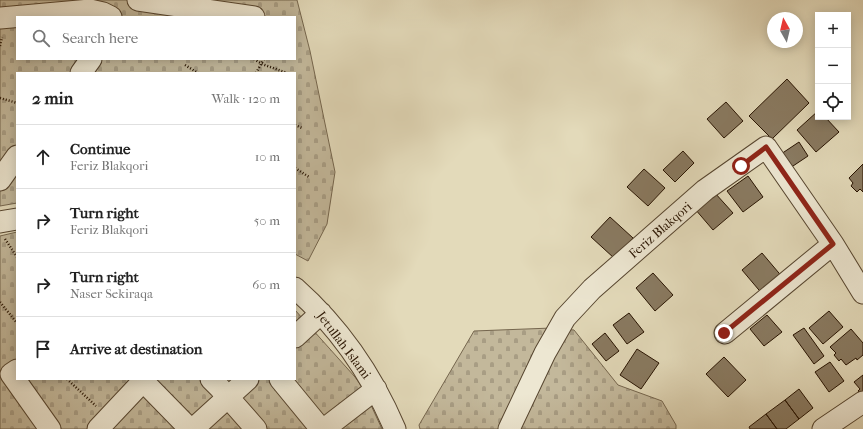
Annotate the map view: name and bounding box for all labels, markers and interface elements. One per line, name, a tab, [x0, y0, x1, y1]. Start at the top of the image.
north arrow	[767, 12, 803, 48]
map controls	[815, 12, 851, 120]
button: +	[815, 12, 851, 48]
search box	[16, 16, 296, 60]
icon: search	[30, 27, 52, 49]
text: Search here	[62, 29, 138, 47]
button: −	[815, 48, 851, 84]
button: locate	[815, 84, 851, 120]
text: 2 min	[32, 88, 73, 108]
text: Walk · 120 m	[212, 91, 280, 106]
text: Continue	[70, 140, 130, 158]
icon: ahead	[32, 146, 54, 168]
text: 10 m	[255, 149, 280, 164]
route start	[732, 157, 750, 175]
text: Feriz Blakqori	[70, 158, 148, 173]
street label: Feriz Blakqori	[625, 199, 695, 261]
text: Turn right	[70, 204, 139, 222]
icon: right	[32, 210, 54, 232]
text: 50 m	[254, 213, 280, 228]
text: Feriz Blakqori	[70, 222, 148, 237]
text: Turn right	[70, 268, 139, 286]
icon: right	[32, 274, 54, 296]
text: 60 m	[252, 277, 280, 292]
text: Naser Sekiraqa	[70, 286, 153, 301]
street label: Jetullah Islami	[313, 308, 374, 382]
route end	[715, 324, 733, 342]
icon: arrive	[32, 338, 54, 360]
text: Arrive at destination	[70, 340, 202, 358]

